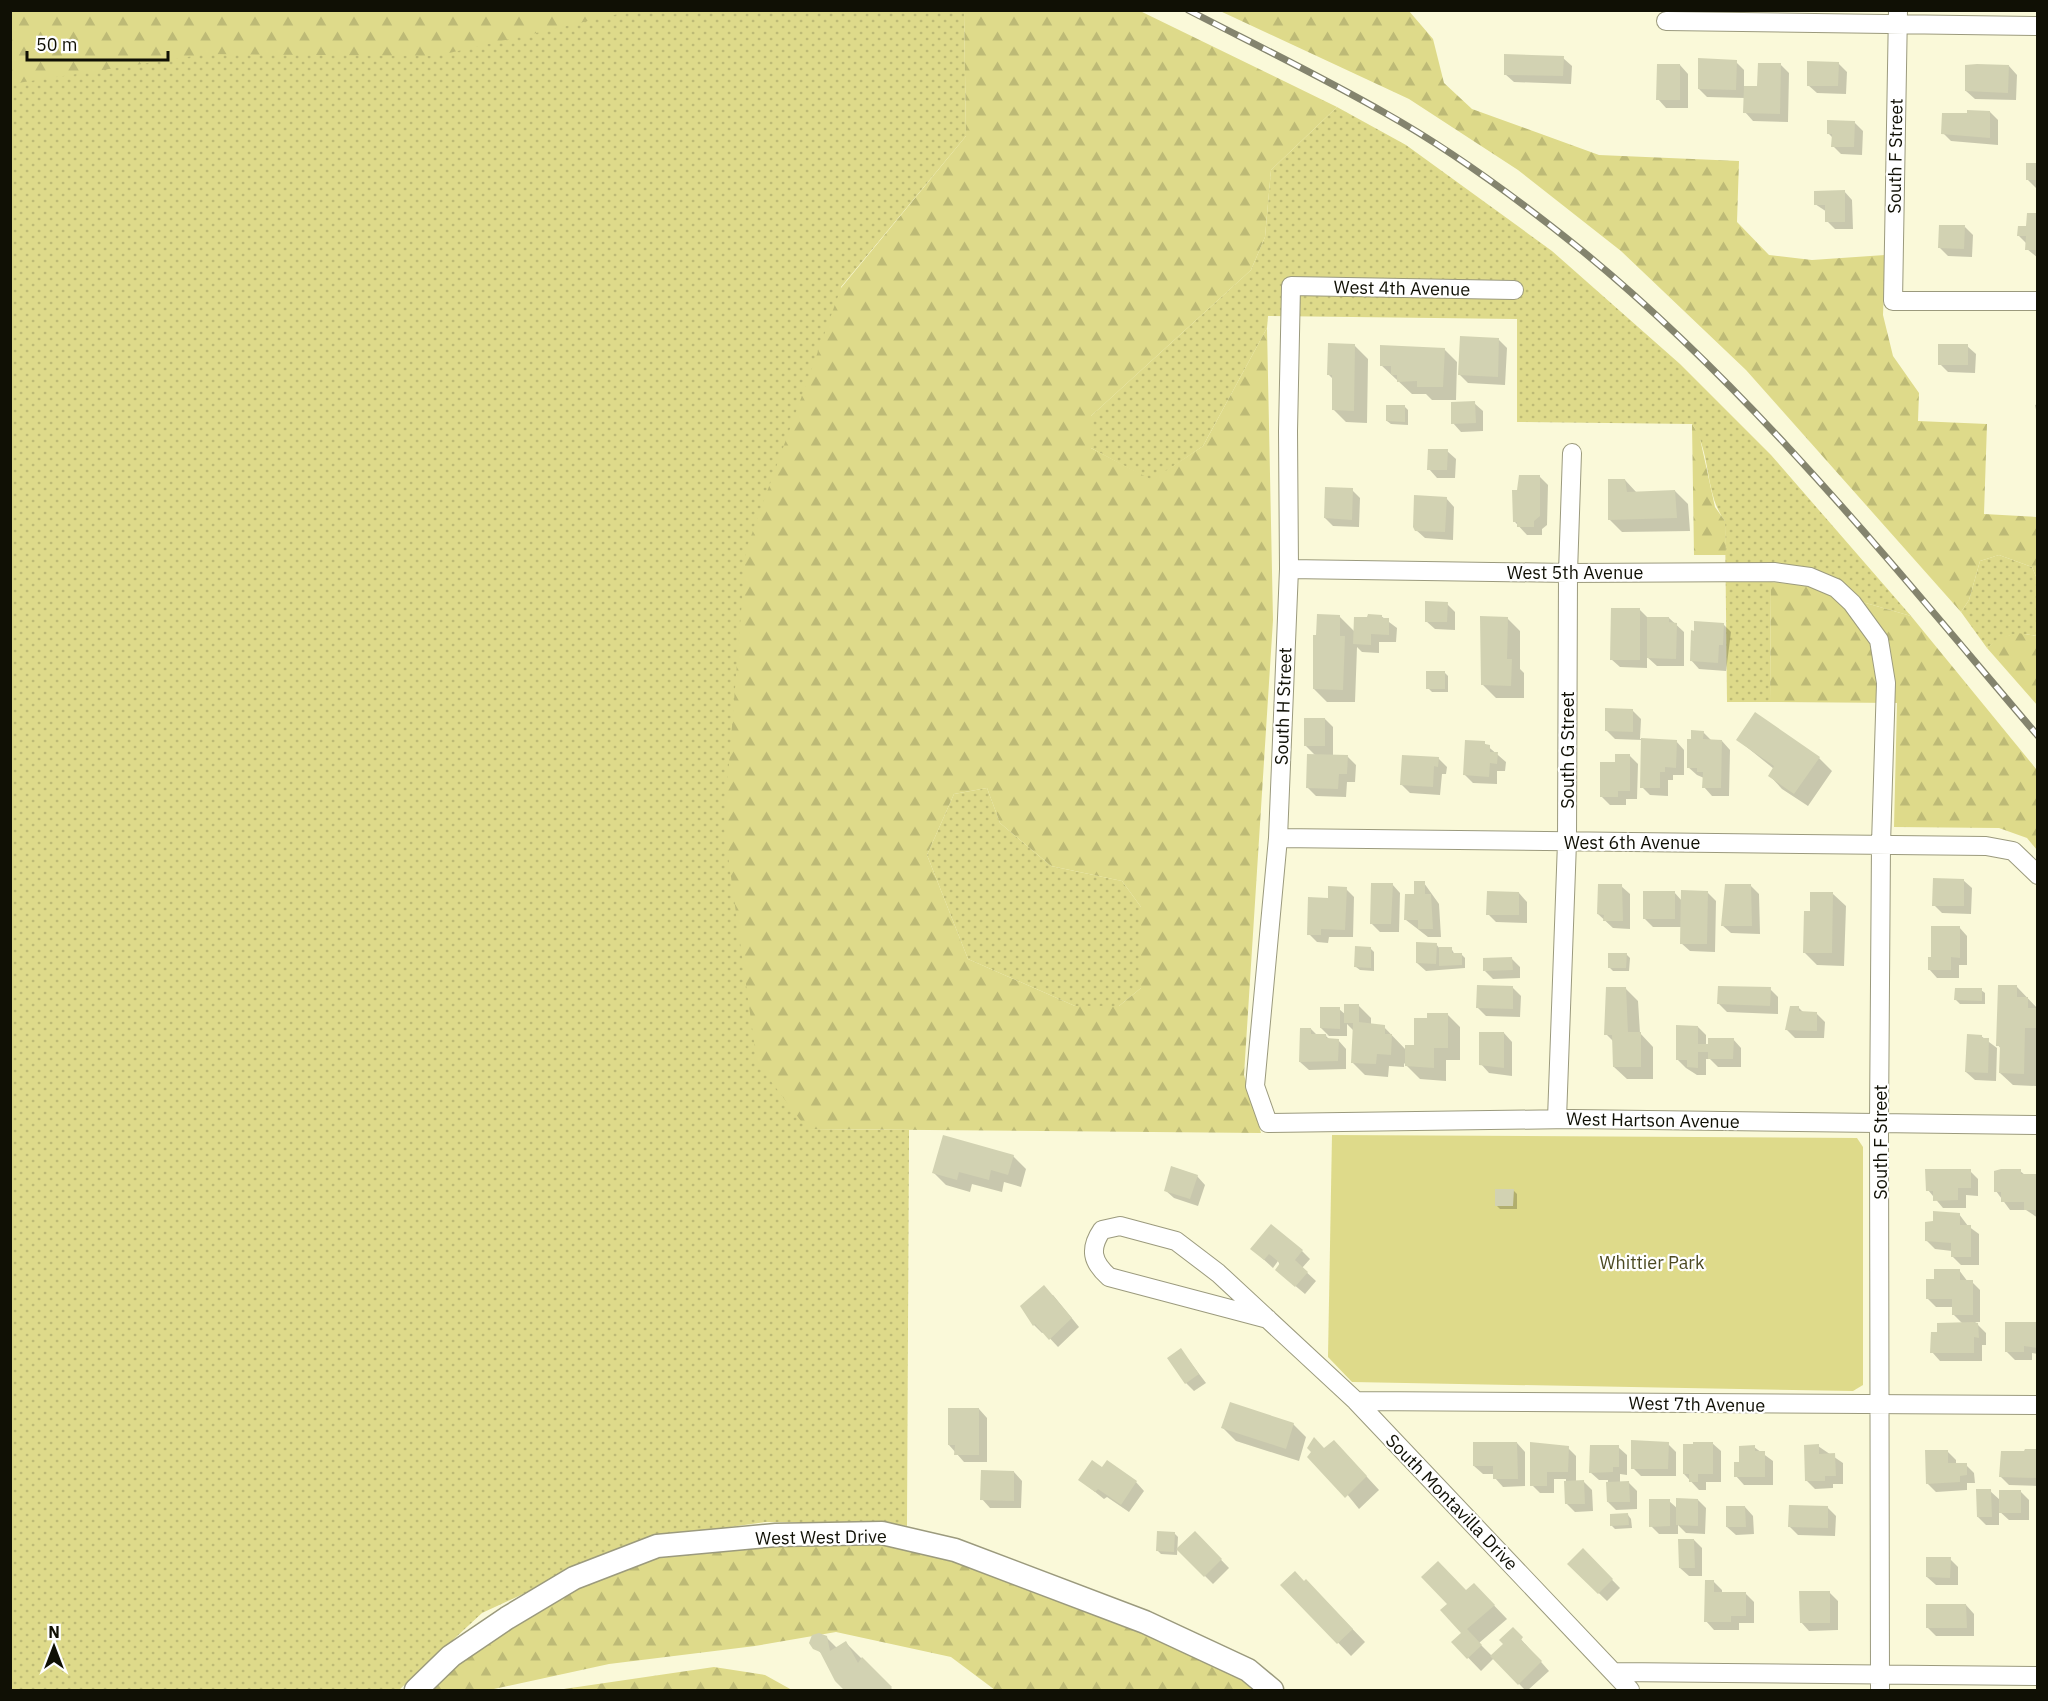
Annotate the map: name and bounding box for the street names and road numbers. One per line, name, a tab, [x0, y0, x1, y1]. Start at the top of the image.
street label: South F Street	[1882, 98, 1908, 214]
street label: West 4th Avenue	[1334, 275, 1471, 301]
street label: West 5th Avenue	[1507, 561, 1643, 584]
street label: South H Street	[1269, 647, 1297, 765]
street label: South G Street	[1556, 691, 1579, 809]
street label: West 6th Avenue	[1564, 831, 1700, 854]
street label: South F Street	[1869, 1084, 1892, 1200]
street label: West Hartson Avenue	[1566, 1107, 1740, 1133]
street label: West 7th Avenue	[1629, 1391, 1766, 1417]
street label: South Montavilla Drive	[1381, 1429, 1523, 1575]
street label: West West Drive	[755, 1524, 887, 1550]

